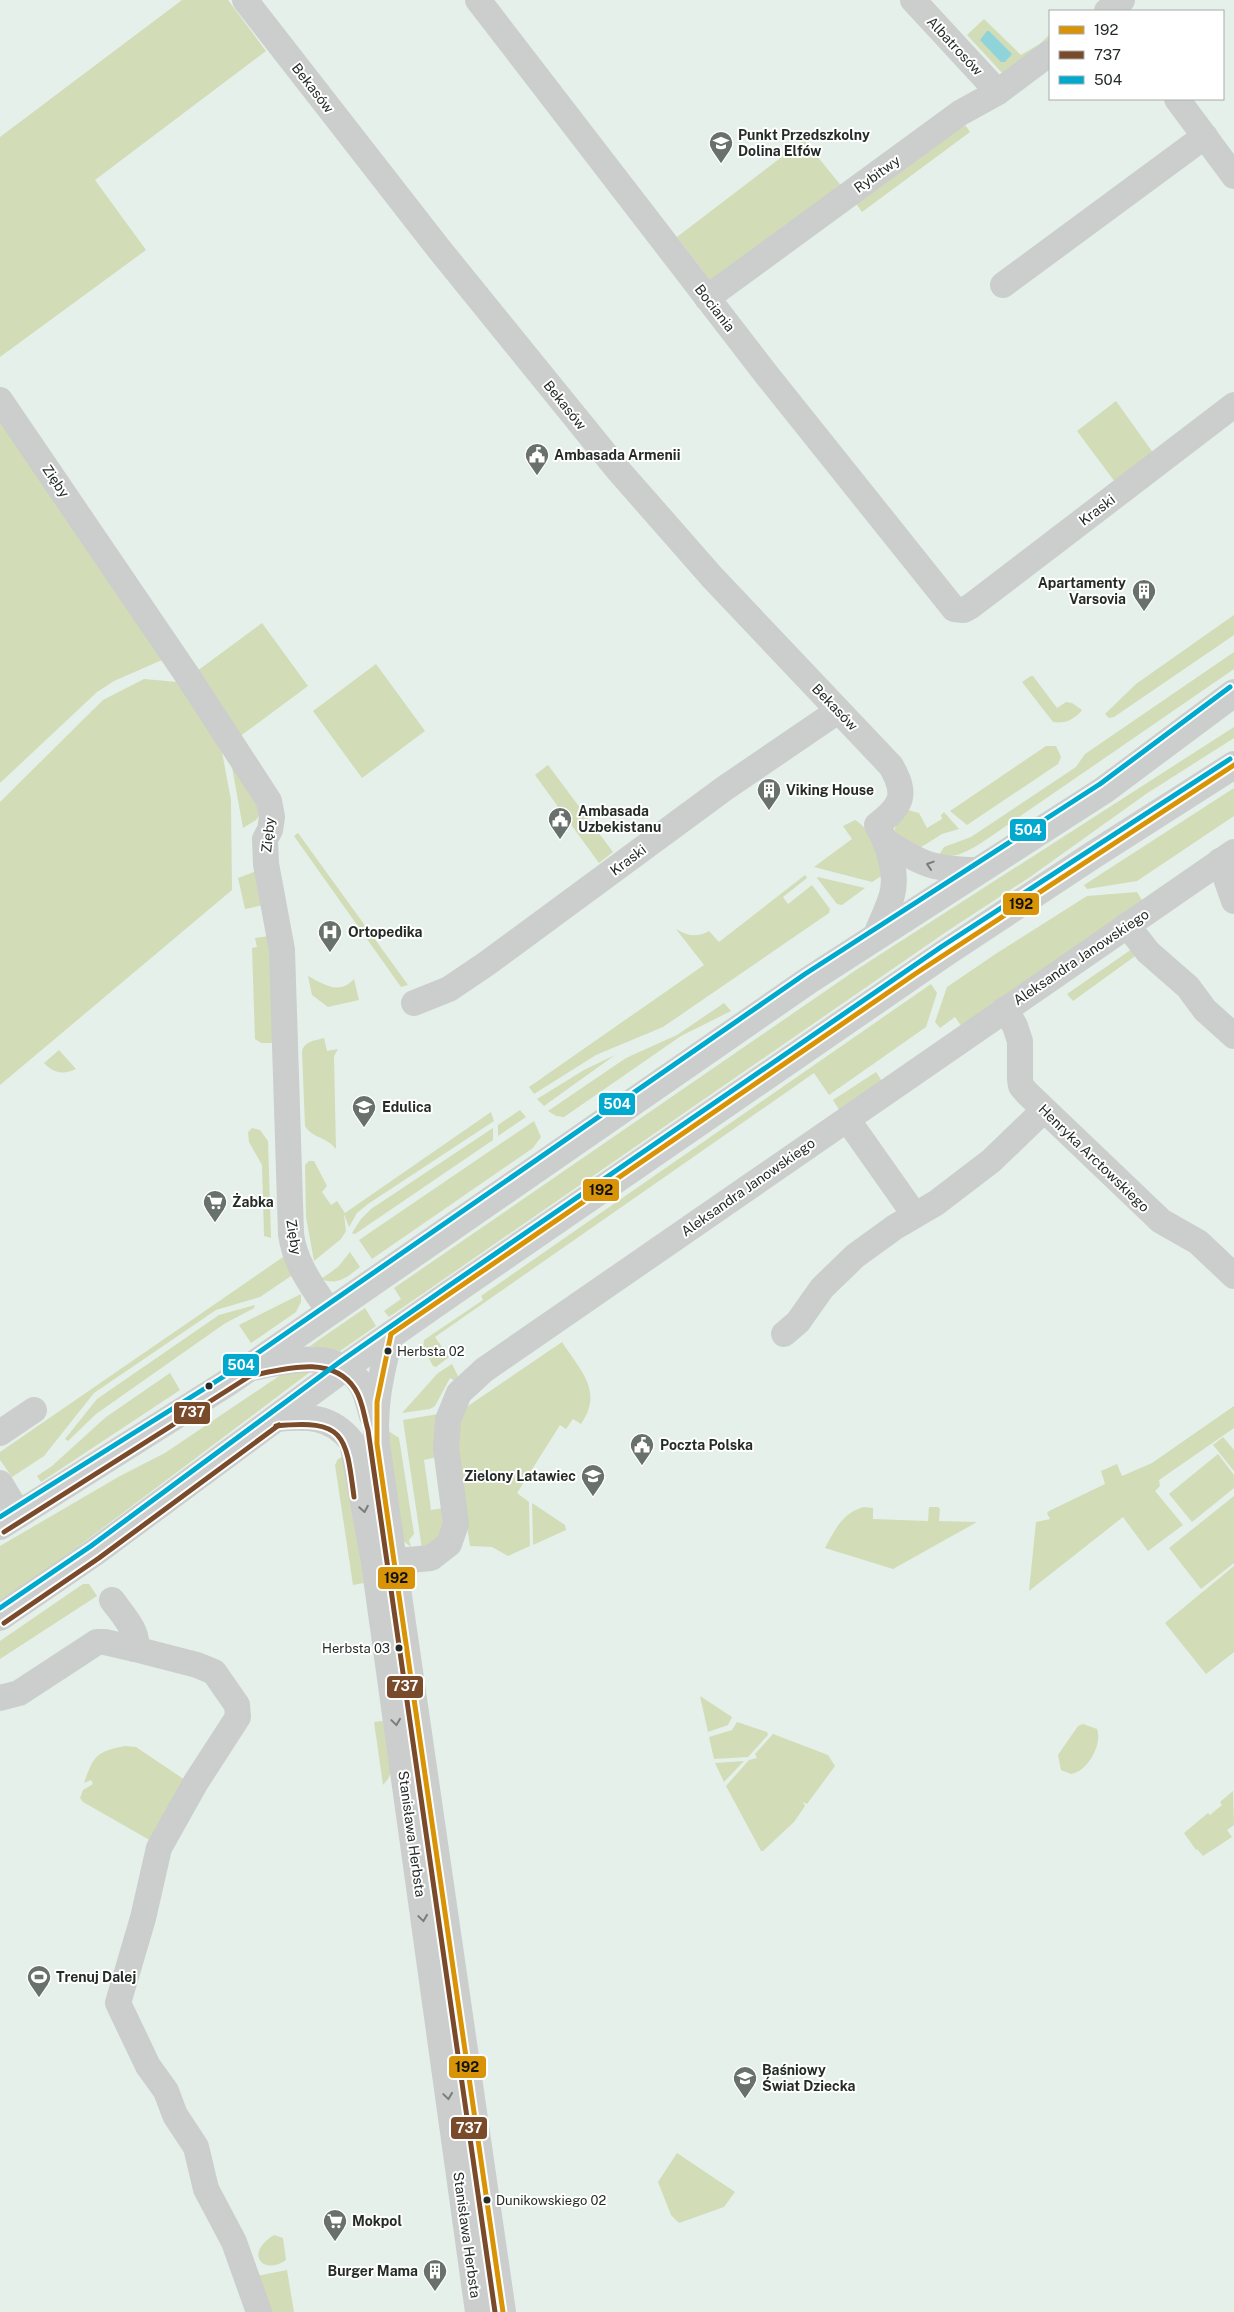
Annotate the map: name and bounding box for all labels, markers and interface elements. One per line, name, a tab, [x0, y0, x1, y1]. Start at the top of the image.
legend	[1049, 10, 1224, 100]
street label: Albatrosów	[924, 13, 986, 79]
text: 192	[1094, 21, 1118, 38]
text: 737	[1094, 46, 1121, 63]
street label: Bekasów	[289, 60, 337, 116]
text: 504	[1094, 71, 1122, 88]
place label: Punkt Przedszkolny Dolina Elfów	[738, 127, 870, 159]
school or university icon: Punkt Przedszkolny Dolina Elfów	[708, 130, 734, 164]
street label: Rybitwy	[851, 152, 903, 196]
street label: Bociania	[692, 281, 738, 335]
street label: Bekasów	[540, 377, 590, 433]
public building icon: Ambasada Armenii	[524, 442, 550, 476]
place label: Ambasada Armenii	[554, 447, 680, 463]
street label: Zięby	[39, 462, 73, 501]
street label: Kraski	[1076, 491, 1118, 529]
place label: Apartamenty Varsovia	[1038, 575, 1126, 607]
building icon: Apartamenty Varsovia	[1131, 578, 1157, 612]
street label: Bekasów	[809, 680, 861, 734]
building icon: Viking House	[756, 777, 782, 811]
place label: Viking House	[786, 782, 874, 798]
place label: Ambasada Uzbekistanu	[578, 803, 661, 835]
public building icon: Ambasada Uzbekistanu	[547, 806, 573, 840]
street label: Zięby	[258, 816, 278, 854]
line badge: 504	[1009, 818, 1047, 842]
text: 504	[1014, 822, 1042, 838]
street label: Kraski	[607, 841, 649, 879]
one-way arrow	[926, 861, 935, 871]
line badge: 192	[1002, 892, 1040, 916]
text: 192	[1009, 896, 1033, 912]
street label: Aleksandra Janowskiego	[1010, 906, 1152, 1008]
hospital icon: Ortopedika	[317, 919, 343, 953]
place label: Ortopedika	[348, 924, 423, 940]
line badge: 504	[598, 1092, 636, 1116]
school or university icon: Edulica	[351, 1094, 377, 1128]
text: 504	[603, 1096, 631, 1112]
place label: Edulica	[382, 1099, 432, 1115]
street label: Henryka Arctowskiego	[1035, 1101, 1153, 1215]
street label: Aleksandra Janowskiego	[678, 1135, 818, 1239]
line badge: 192	[582, 1178, 620, 1202]
text: 192	[589, 1182, 613, 1198]
supermarket icon: Żabka	[202, 1189, 228, 1223]
place label: Żabka	[232, 1193, 274, 1210]
street label: Zięby	[283, 1218, 305, 1256]
place label: Herbsta 02	[397, 1344, 465, 1359]
marker: Herbsta 02	[383, 1346, 393, 1356]
line badge: 504	[222, 1353, 260, 1377]
text: 504	[227, 1357, 255, 1373]
unlabelled marker	[204, 1381, 214, 1391]
line badge: 737	[173, 1401, 211, 1425]
text: 737	[179, 1404, 205, 1420]
public building icon: Poczta Polska	[629, 1432, 655, 1466]
place label: Poczta Polska	[660, 1437, 753, 1453]
school or university icon: Zielony Latawiec	[580, 1463, 606, 1497]
place label: Zielony Latawiec	[464, 1468, 576, 1484]
one-way arrow	[358, 1505, 368, 1514]
line badge: 192	[377, 1566, 416, 1590]
text: 192	[384, 1570, 408, 1586]
place label: Herbsta 03	[322, 1641, 390, 1656]
marker: Herbsta 03	[394, 1643, 404, 1653]
line badge: 737	[386, 1675, 424, 1699]
text: 737	[392, 1678, 418, 1694]
one-way arrow	[390, 1718, 401, 1726]
street label: Stanisława Herbsta	[395, 1770, 429, 1898]
one-way arrow	[417, 1914, 428, 1922]
sports icon: Trenuj Dalej	[26, 1964, 52, 1998]
place label: Trenuj Dalej	[56, 1969, 136, 1985]
line badge: 192	[448, 2055, 487, 2079]
text: 192	[455, 2059, 479, 2075]
place label: Baśniowy Świat Dziecka	[762, 2062, 856, 2094]
school or university icon: Baśniowy Świat Dziecka	[732, 2065, 758, 2099]
one-way arrow	[442, 2092, 452, 2100]
line badge: 737	[450, 2116, 488, 2140]
text: 737	[456, 2120, 482, 2136]
street label: Stanisława Herbsta	[450, 2171, 484, 2299]
place label: Dunikowskiego 02	[496, 2193, 606, 2208]
marker: Dunikowskiego 02	[482, 2195, 492, 2205]
supermarket icon: Mokpol	[322, 2208, 348, 2242]
place label: Mokpol	[352, 2213, 402, 2229]
building icon: Burger Mama	[422, 2258, 448, 2292]
place label: Burger Mama	[328, 2263, 418, 2279]

